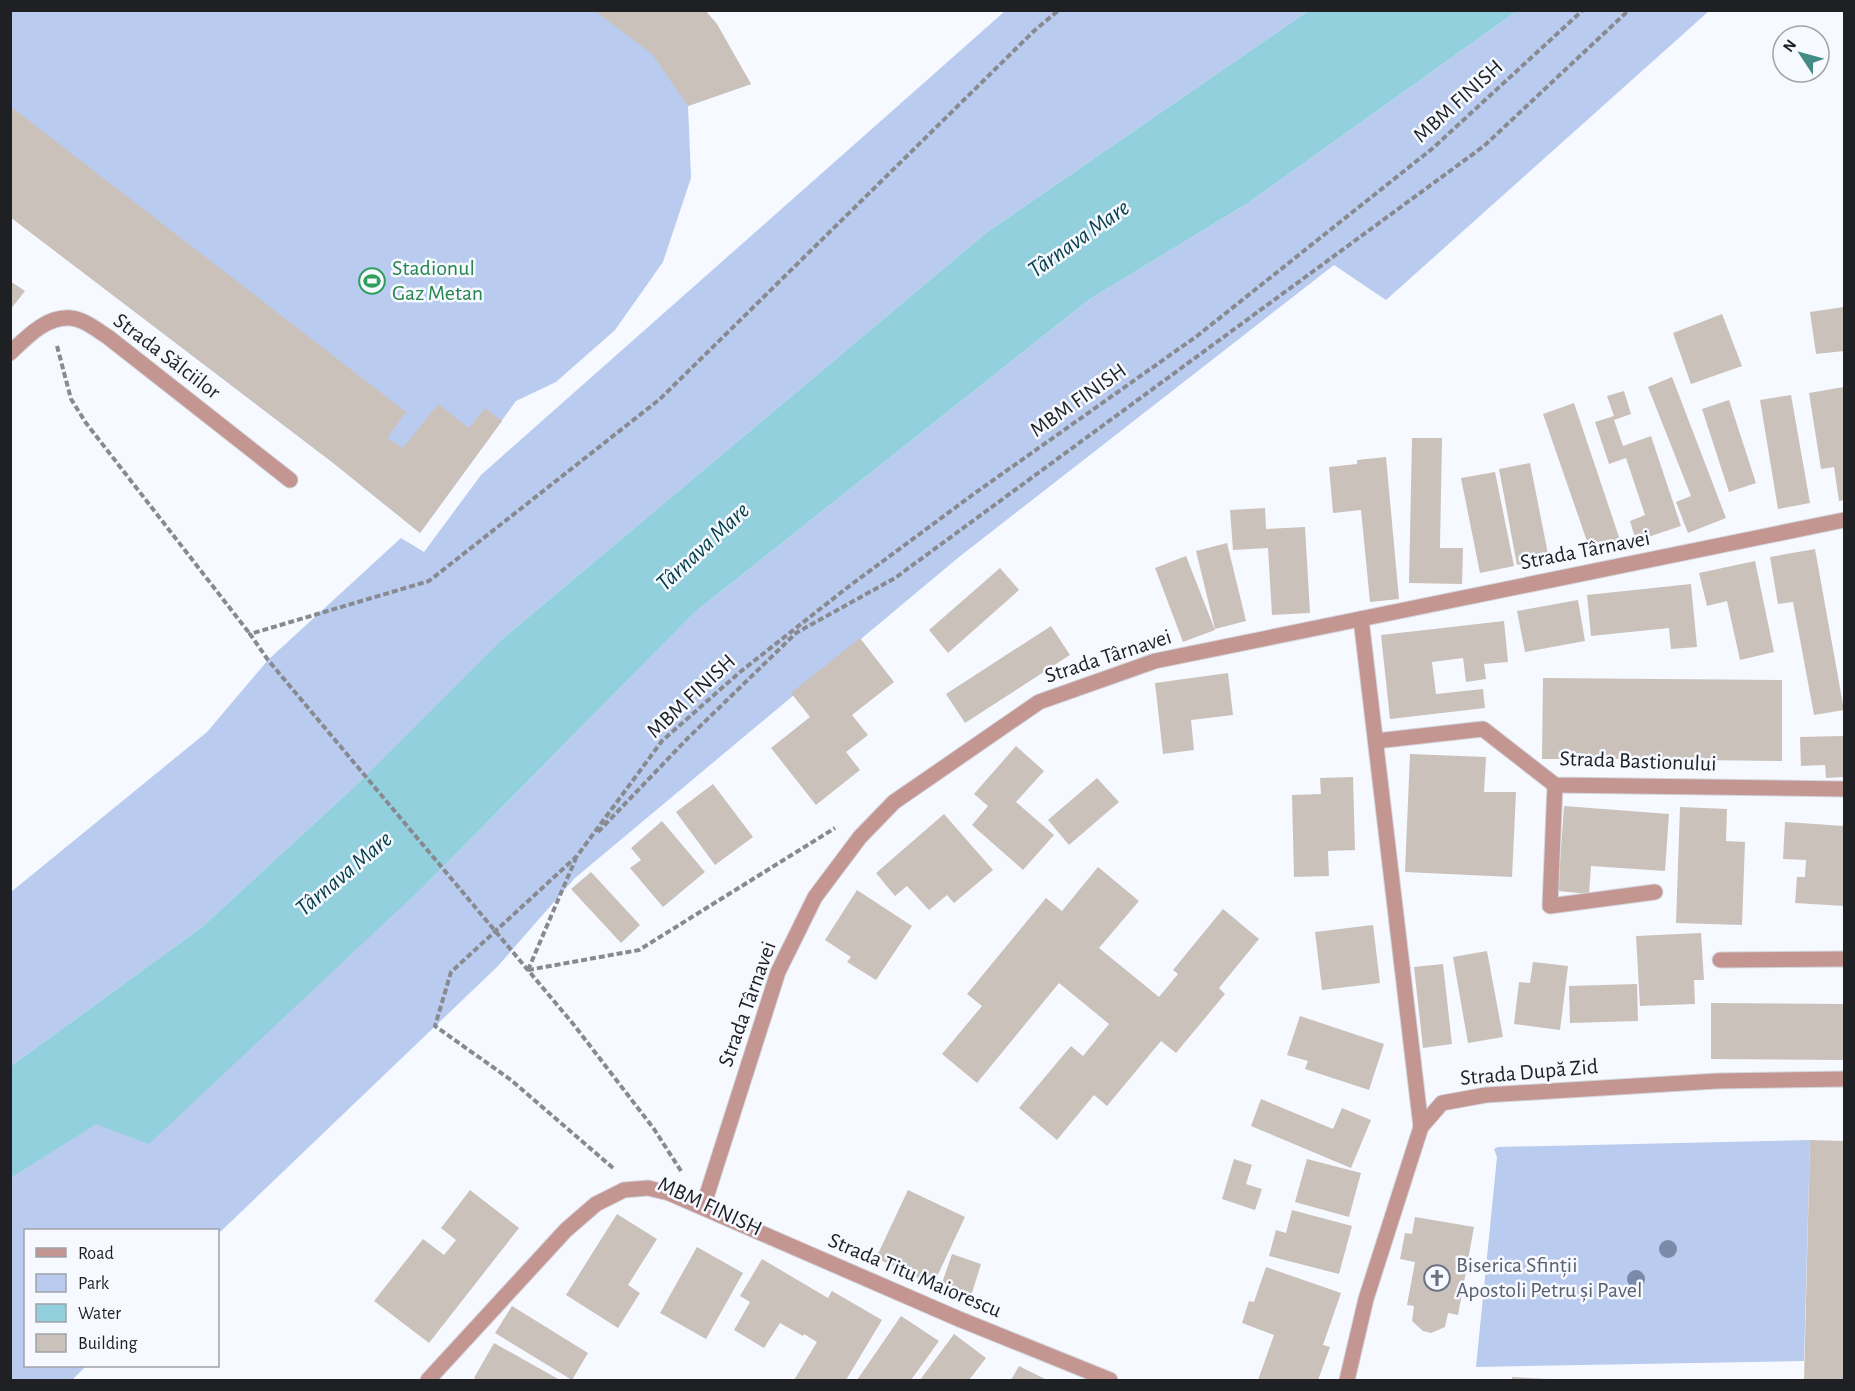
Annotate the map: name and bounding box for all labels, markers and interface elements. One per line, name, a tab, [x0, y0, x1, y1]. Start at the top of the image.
north arrow	[1771, 24, 1831, 84]
text: N	[1780, 37, 1799, 55]
street label: MBM FINISH	[1409, 55, 1507, 147]
water label: Târnava Mare	[1024, 195, 1134, 283]
place label: Stadionul Gaz Metan	[392, 257, 483, 304]
sports icon: Stadionul Gaz Metan	[357, 266, 387, 296]
street label: Strada Sălciilor	[110, 309, 224, 403]
street label: MBM FINISH	[1026, 359, 1130, 441]
water label: Târnava Mare	[652, 498, 754, 596]
street label: Strada Târnavei	[1518, 527, 1652, 573]
street label: Strada Târnavei	[1042, 625, 1174, 687]
street label: MBM FINISH	[643, 650, 739, 742]
street label: Strada Bastionului	[1559, 747, 1717, 775]
water label: Târnava Mare	[291, 827, 397, 921]
street label: Strada Târnavei	[714, 938, 780, 1070]
street label: Strada După Zid	[1459, 1055, 1599, 1089]
street label: MBM FINISH	[655, 1172, 765, 1240]
legend	[24, 1229, 219, 1367]
street label: Strada Titu Maiorescu	[825, 1229, 1005, 1321]
text: Road	[78, 1245, 114, 1263]
place label: Biserica Sfinții Apostoli Petru și Pavel	[1456, 1254, 1642, 1303]
church icon: Biserica Sfinții Apostoli Petru și Pavel	[1422, 1263, 1452, 1293]
text: Park	[78, 1275, 110, 1293]
text: Water	[78, 1305, 121, 1323]
text: Building	[78, 1335, 138, 1353]

